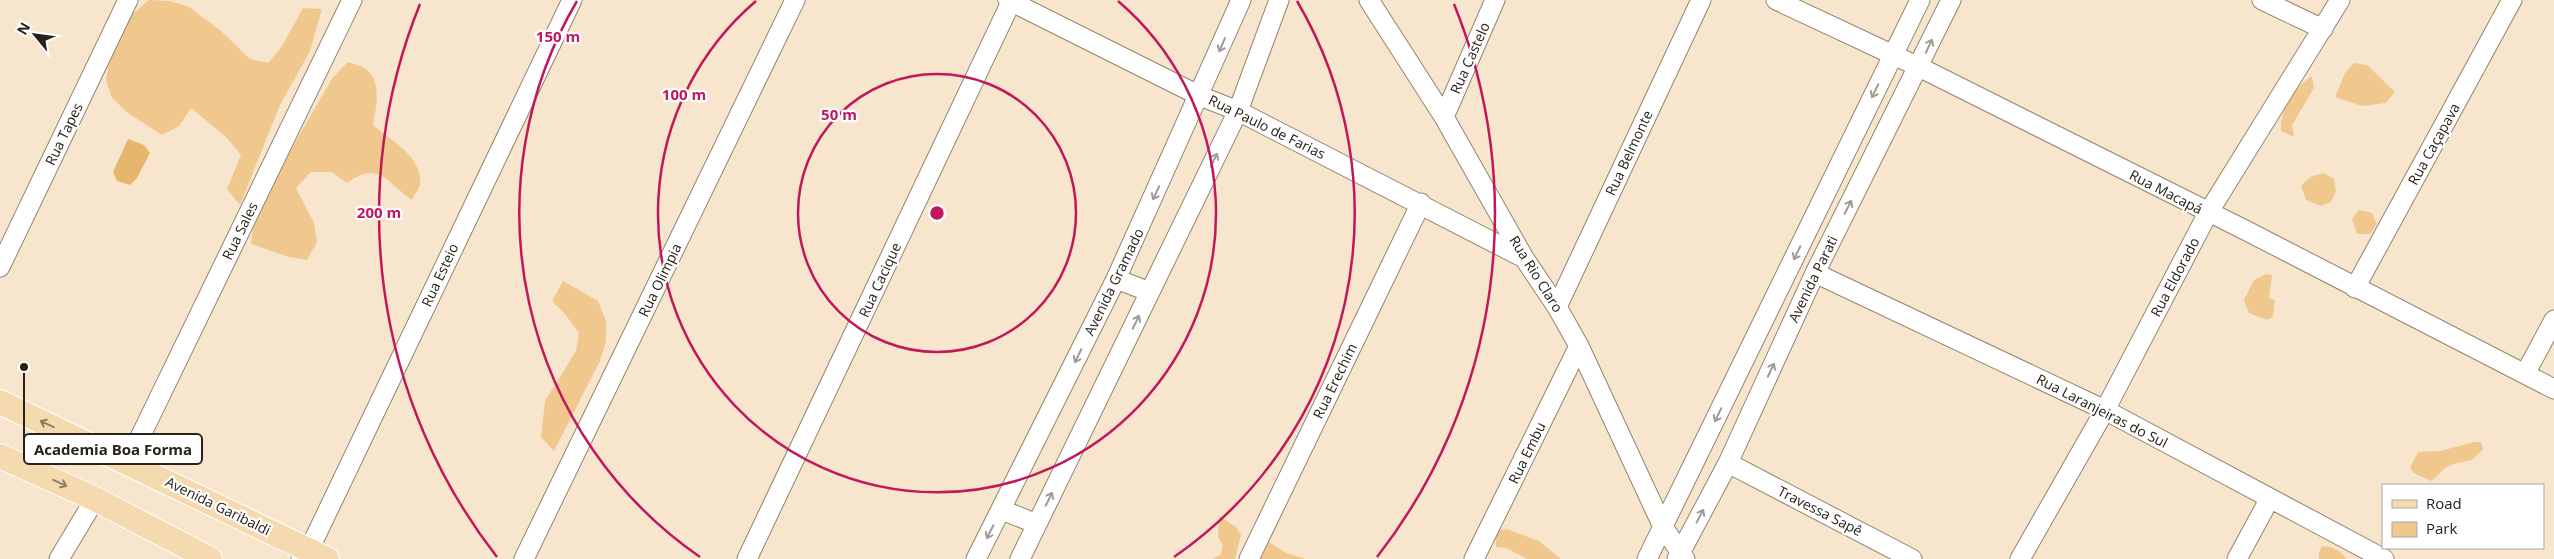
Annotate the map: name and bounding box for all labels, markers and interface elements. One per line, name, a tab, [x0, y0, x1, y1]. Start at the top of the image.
north arrow	[10, 10, 60, 60]
text: N	[12, 19, 34, 38]
street label: Rua Castelo	[1445, 19, 1494, 97]
text: 150 m	[536, 26, 580, 46]
one-way arrow	[1217, 37, 1227, 52]
one-way arrow	[1924, 39, 1934, 54]
one-way arrow	[1870, 83, 1880, 98]
text: 100 m	[662, 84, 706, 104]
street label: Rua Paulo de Farias	[1206, 90, 1329, 163]
street label: Rua Tapes	[40, 99, 87, 168]
street label: Rua Caçapava	[2403, 99, 2464, 188]
text: 50 m	[821, 104, 857, 124]
street label: Rua Belmonte	[1601, 107, 1657, 198]
one-way arrow	[1210, 153, 1220, 168]
street label: Rua Macapá	[2126, 165, 2206, 218]
one-way arrow	[1150, 185, 1160, 200]
street label: Rua Sales	[217, 198, 262, 263]
one-way arrow	[1843, 200, 1853, 215]
text: 200 m	[357, 202, 401, 222]
centre of rings	[928, 204, 946, 222]
street label: Avenida Gramado	[1079, 225, 1148, 339]
street label: Rua Rio Claro	[1505, 232, 1568, 316]
street label: Avenida Parati	[1783, 232, 1842, 325]
street label: Rua Eldorado	[2146, 234, 2203, 320]
street label: Rua Cacique	[854, 239, 905, 320]
street label: Rua Esteio	[417, 240, 463, 310]
street label: Rua Olimpia	[634, 240, 686, 320]
one-way arrow	[1792, 245, 1801, 260]
one-way arrow	[1132, 315, 1141, 330]
street label: Rua Erechim	[1308, 340, 1361, 422]
one-way arrow	[1073, 348, 1083, 363]
one-way arrow	[1766, 363, 1776, 378]
street label: Rua Laranjeiras do Sul	[2033, 369, 2171, 452]
one-way arrow	[1713, 407, 1722, 422]
one-way arrow	[40, 419, 55, 428]
street label: Rua Embu	[1503, 419, 1550, 487]
callout: Academia Boa Forma	[24, 434, 202, 464]
text: Academia Boa Forma	[34, 439, 192, 459]
street label: Avenida Garibaldi	[162, 472, 274, 539]
one-way arrow	[52, 479, 67, 488]
street label: Travessa Sapê	[1775, 481, 1866, 540]
legend	[2382, 484, 2544, 549]
one-way arrow	[1045, 492, 1054, 507]
text: Road	[2426, 493, 2462, 513]
one-way arrow	[1696, 509, 1705, 524]
text: Park	[2426, 518, 2457, 538]
one-way arrow	[985, 525, 995, 540]

